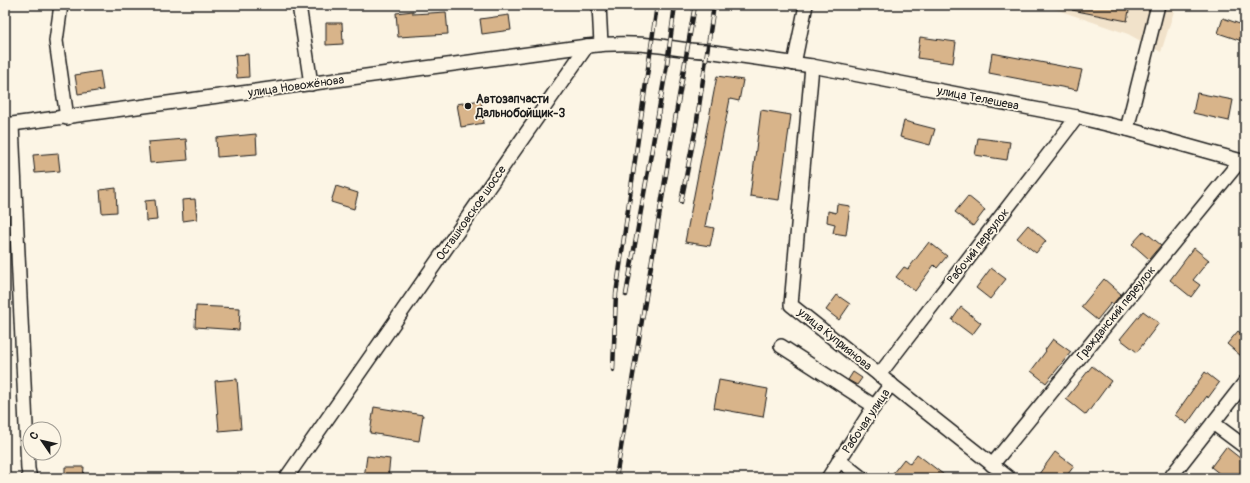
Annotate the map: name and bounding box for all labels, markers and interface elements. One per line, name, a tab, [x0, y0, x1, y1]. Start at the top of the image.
street label: улица Новожёнова	[246, 72, 346, 101]
street label: улица Телешева	[935, 83, 1021, 114]
place label: Автозапчасти Дальнобойщик-3	[475, 92, 565, 121]
marker: Автозапчасти Дальнобойщик-3	[463, 101, 473, 111]
street label: Осташковское шоссе	[433, 163, 510, 264]
street label: Рабочий переулок	[944, 205, 1013, 287]
street label: Гражданский переулок	[1074, 263, 1159, 364]
street label: улица Куприянова	[794, 304, 875, 374]
street label: Рабочая улица	[839, 386, 894, 456]
north arrow	[22, 421, 62, 461]
text: С	[27, 429, 42, 442]

